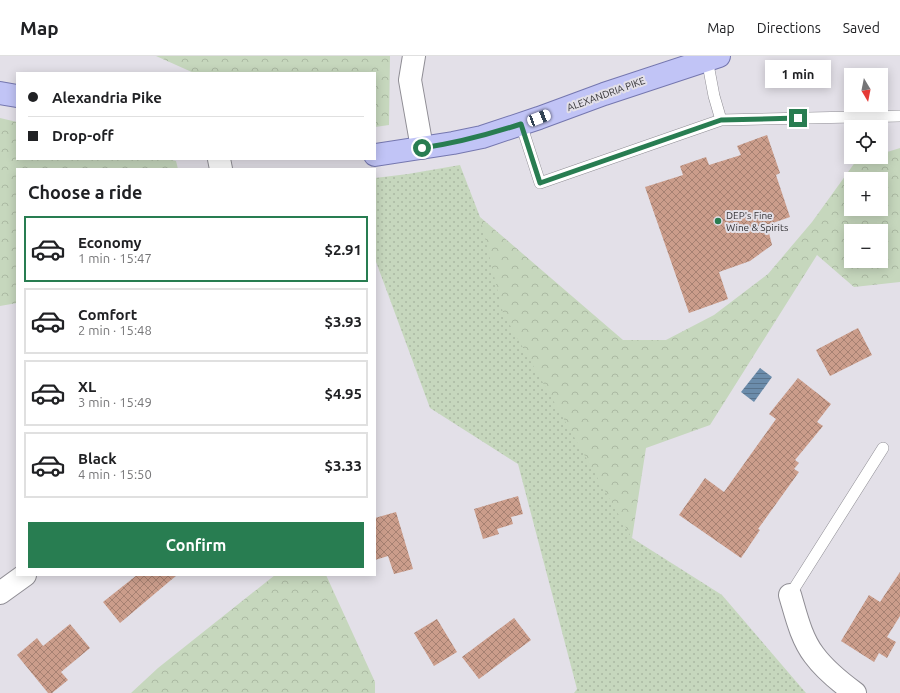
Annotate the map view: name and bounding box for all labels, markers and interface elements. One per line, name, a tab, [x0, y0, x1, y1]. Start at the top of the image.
text: Map	[20, 17, 59, 39]
text: Map	[707, 20, 735, 36]
text: Directions	[757, 20, 821, 36]
text: Saved	[843, 20, 880, 36]
callout: 1 min	[765, 60, 831, 88]
text: 1 min	[782, 67, 814, 81]
north arrow	[844, 68, 888, 112]
map controls	[844, 68, 888, 268]
street label: ALEXANDRIA PIKE	[565, 75, 647, 113]
text: Alexandria Pike	[52, 89, 162, 106]
car	[526, 108, 552, 128]
route end	[789, 109, 807, 127]
button: locate	[844, 120, 888, 164]
text: Drop-off	[52, 127, 114, 144]
route start	[413, 139, 431, 157]
button: +	[844, 172, 888, 216]
text: Choose a ride	[28, 182, 142, 202]
place label: DEP's Fine Wine & Spirits	[726, 210, 788, 233]
marker: DEP's Fine Wine & Spirits	[713, 216, 723, 226]
button: −	[844, 224, 888, 268]
icon: car	[30, 231, 66, 267]
text: Economy	[78, 234, 142, 251]
text: $2.91	[324, 241, 362, 258]
text: 1 min · 15:47	[78, 251, 152, 265]
icon: car	[30, 303, 66, 339]
text: Comfort	[78, 306, 137, 323]
text: $3.93	[324, 313, 362, 330]
text: 2 min · 15:48	[78, 323, 152, 337]
icon: car	[30, 375, 66, 411]
text: XL	[78, 378, 96, 395]
text: $4.95	[324, 385, 362, 402]
text: 3 min · 15:49	[78, 395, 152, 409]
icon: car	[30, 447, 66, 483]
text: Black	[78, 450, 117, 467]
text: $3.33	[324, 457, 362, 474]
text: 4 min · 15:50	[78, 467, 152, 481]
button: Confirm	[28, 522, 364, 568]

